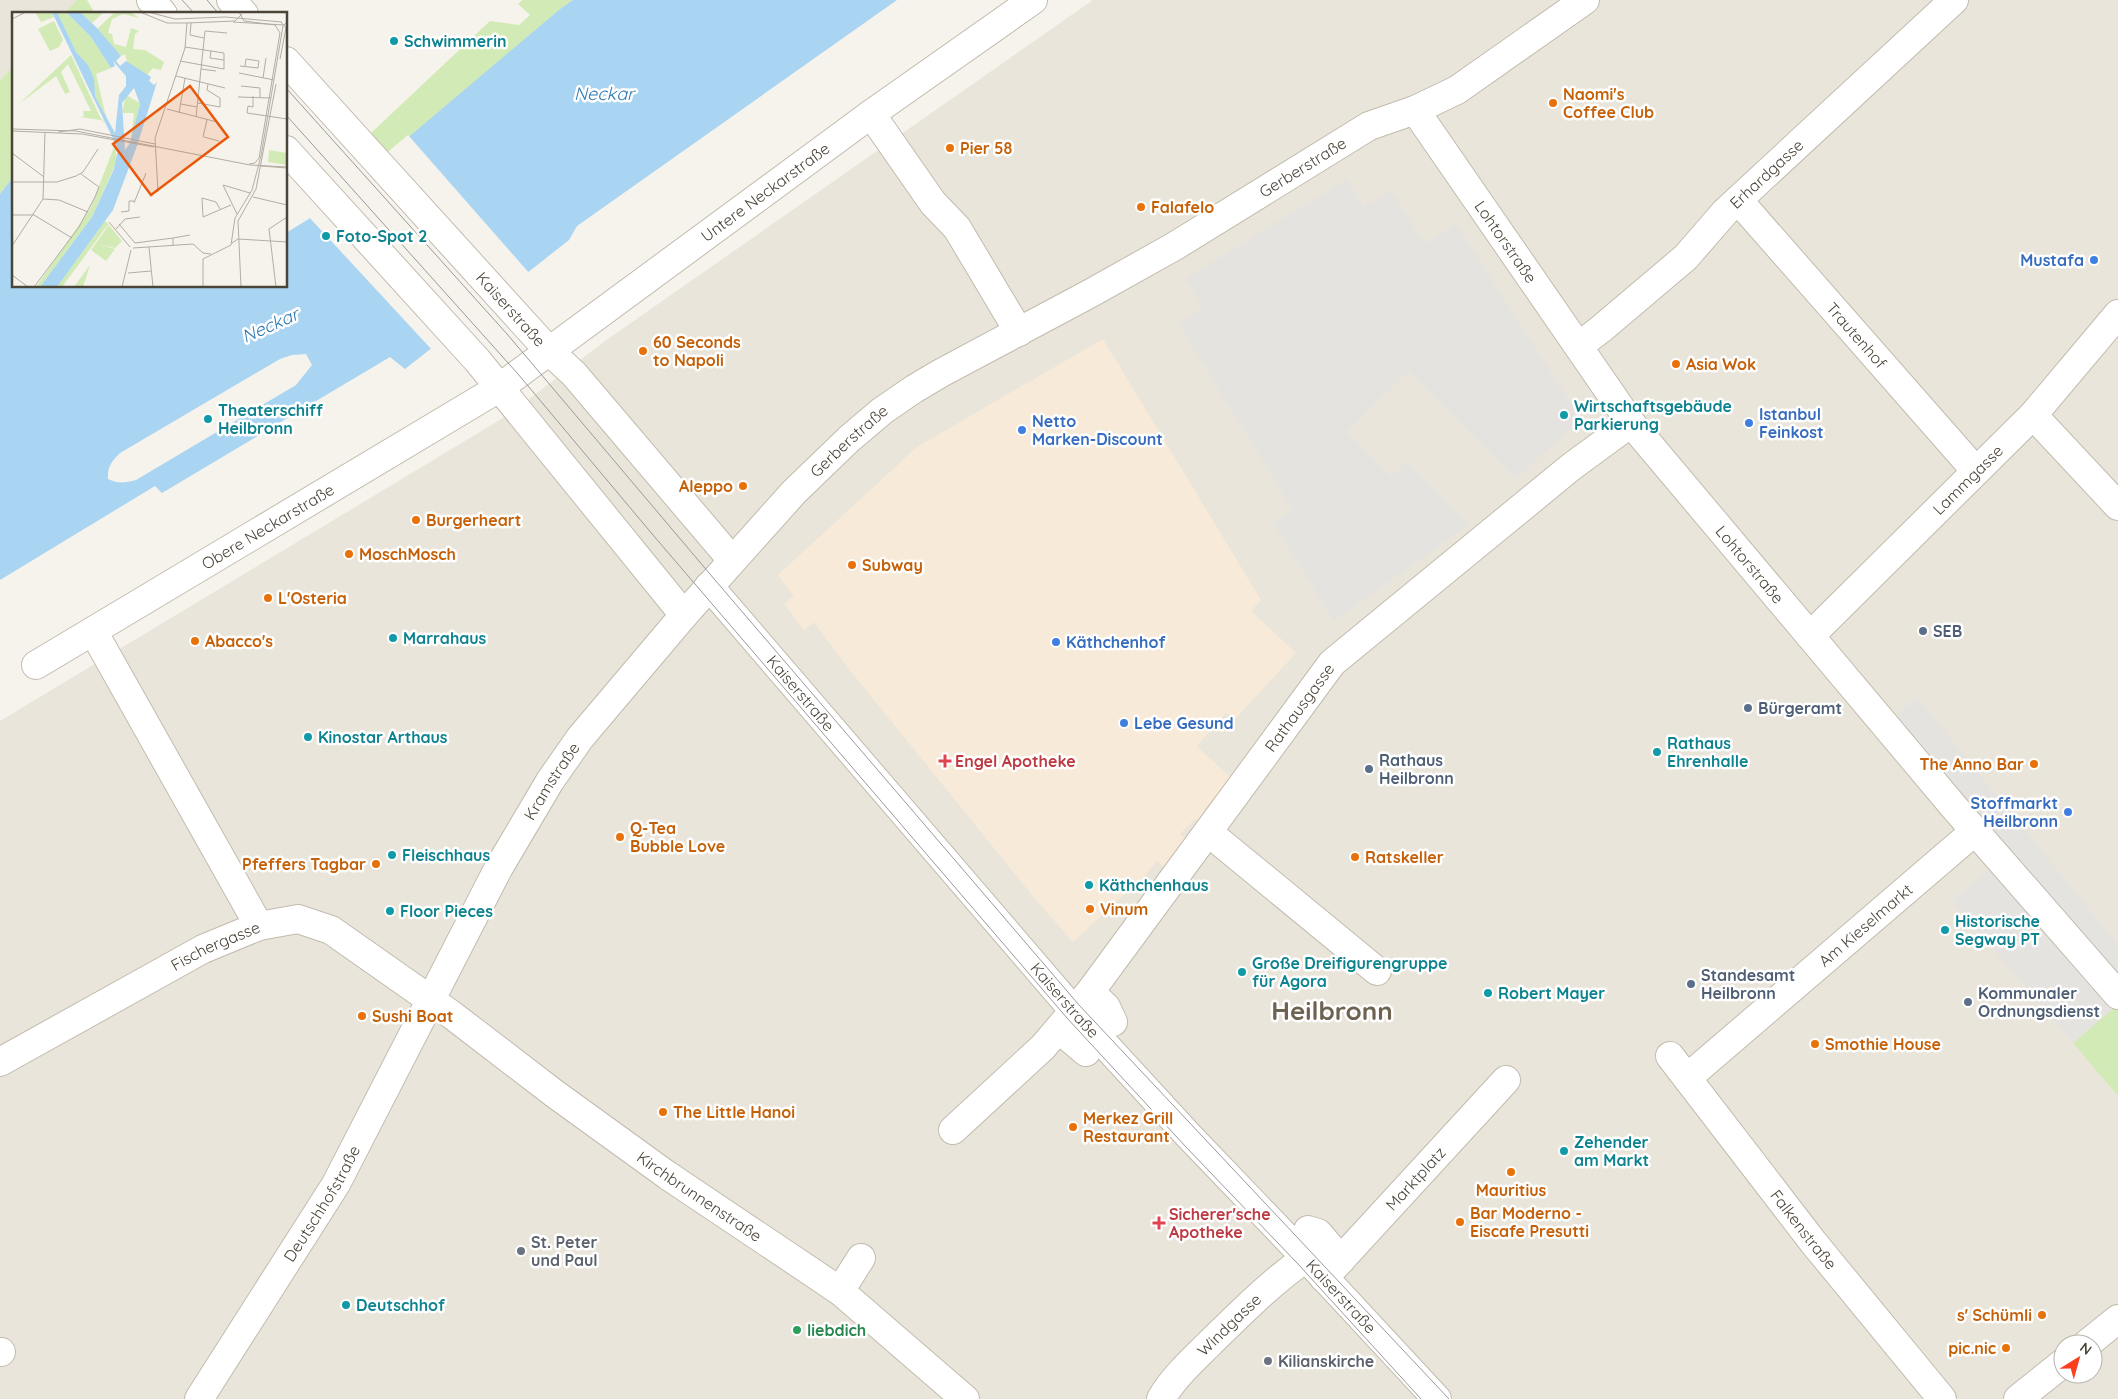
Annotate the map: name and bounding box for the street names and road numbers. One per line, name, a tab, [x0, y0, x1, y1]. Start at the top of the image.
street label: Gerberstraße	[1255, 133, 1350, 202]
street label: Erhardgasse	[1725, 135, 1807, 213]
street label: Untere Neckarstraße	[697, 138, 833, 246]
street label: Lohtorstraße	[1470, 197, 1541, 287]
street label: Kaiserstraße	[472, 268, 550, 351]
street label: Trautenhof	[1822, 298, 1891, 373]
street label: Gerberstraße	[806, 400, 892, 481]
street label: Lammgasse	[1928, 441, 2007, 519]
street label: Obere Neckarstraße	[198, 479, 338, 574]
street label: Lohtorstraße	[1711, 521, 1788, 607]
street label: Kaiserstraße	[763, 651, 839, 735]
street label: Rathausgasse	[1260, 659, 1338, 756]
street label: Kramstraße	[519, 739, 584, 824]
street label: Am Kieselmarkt	[1814, 879, 1916, 971]
street label: Fischergasse	[167, 917, 263, 975]
street label: Kaiserstraße	[1027, 958, 1104, 1042]
street label: Deutschhofstraße	[279, 1142, 364, 1265]
street label: Marktplatz	[1381, 1143, 1450, 1215]
street label: Kirchbrunnenstraße	[633, 1147, 766, 1246]
street label: Falkenstraße	[1766, 1185, 1841, 1273]
street label: Kaiserstraße	[1302, 1255, 1381, 1337]
street label: Windgasse	[1193, 1289, 1265, 1360]

